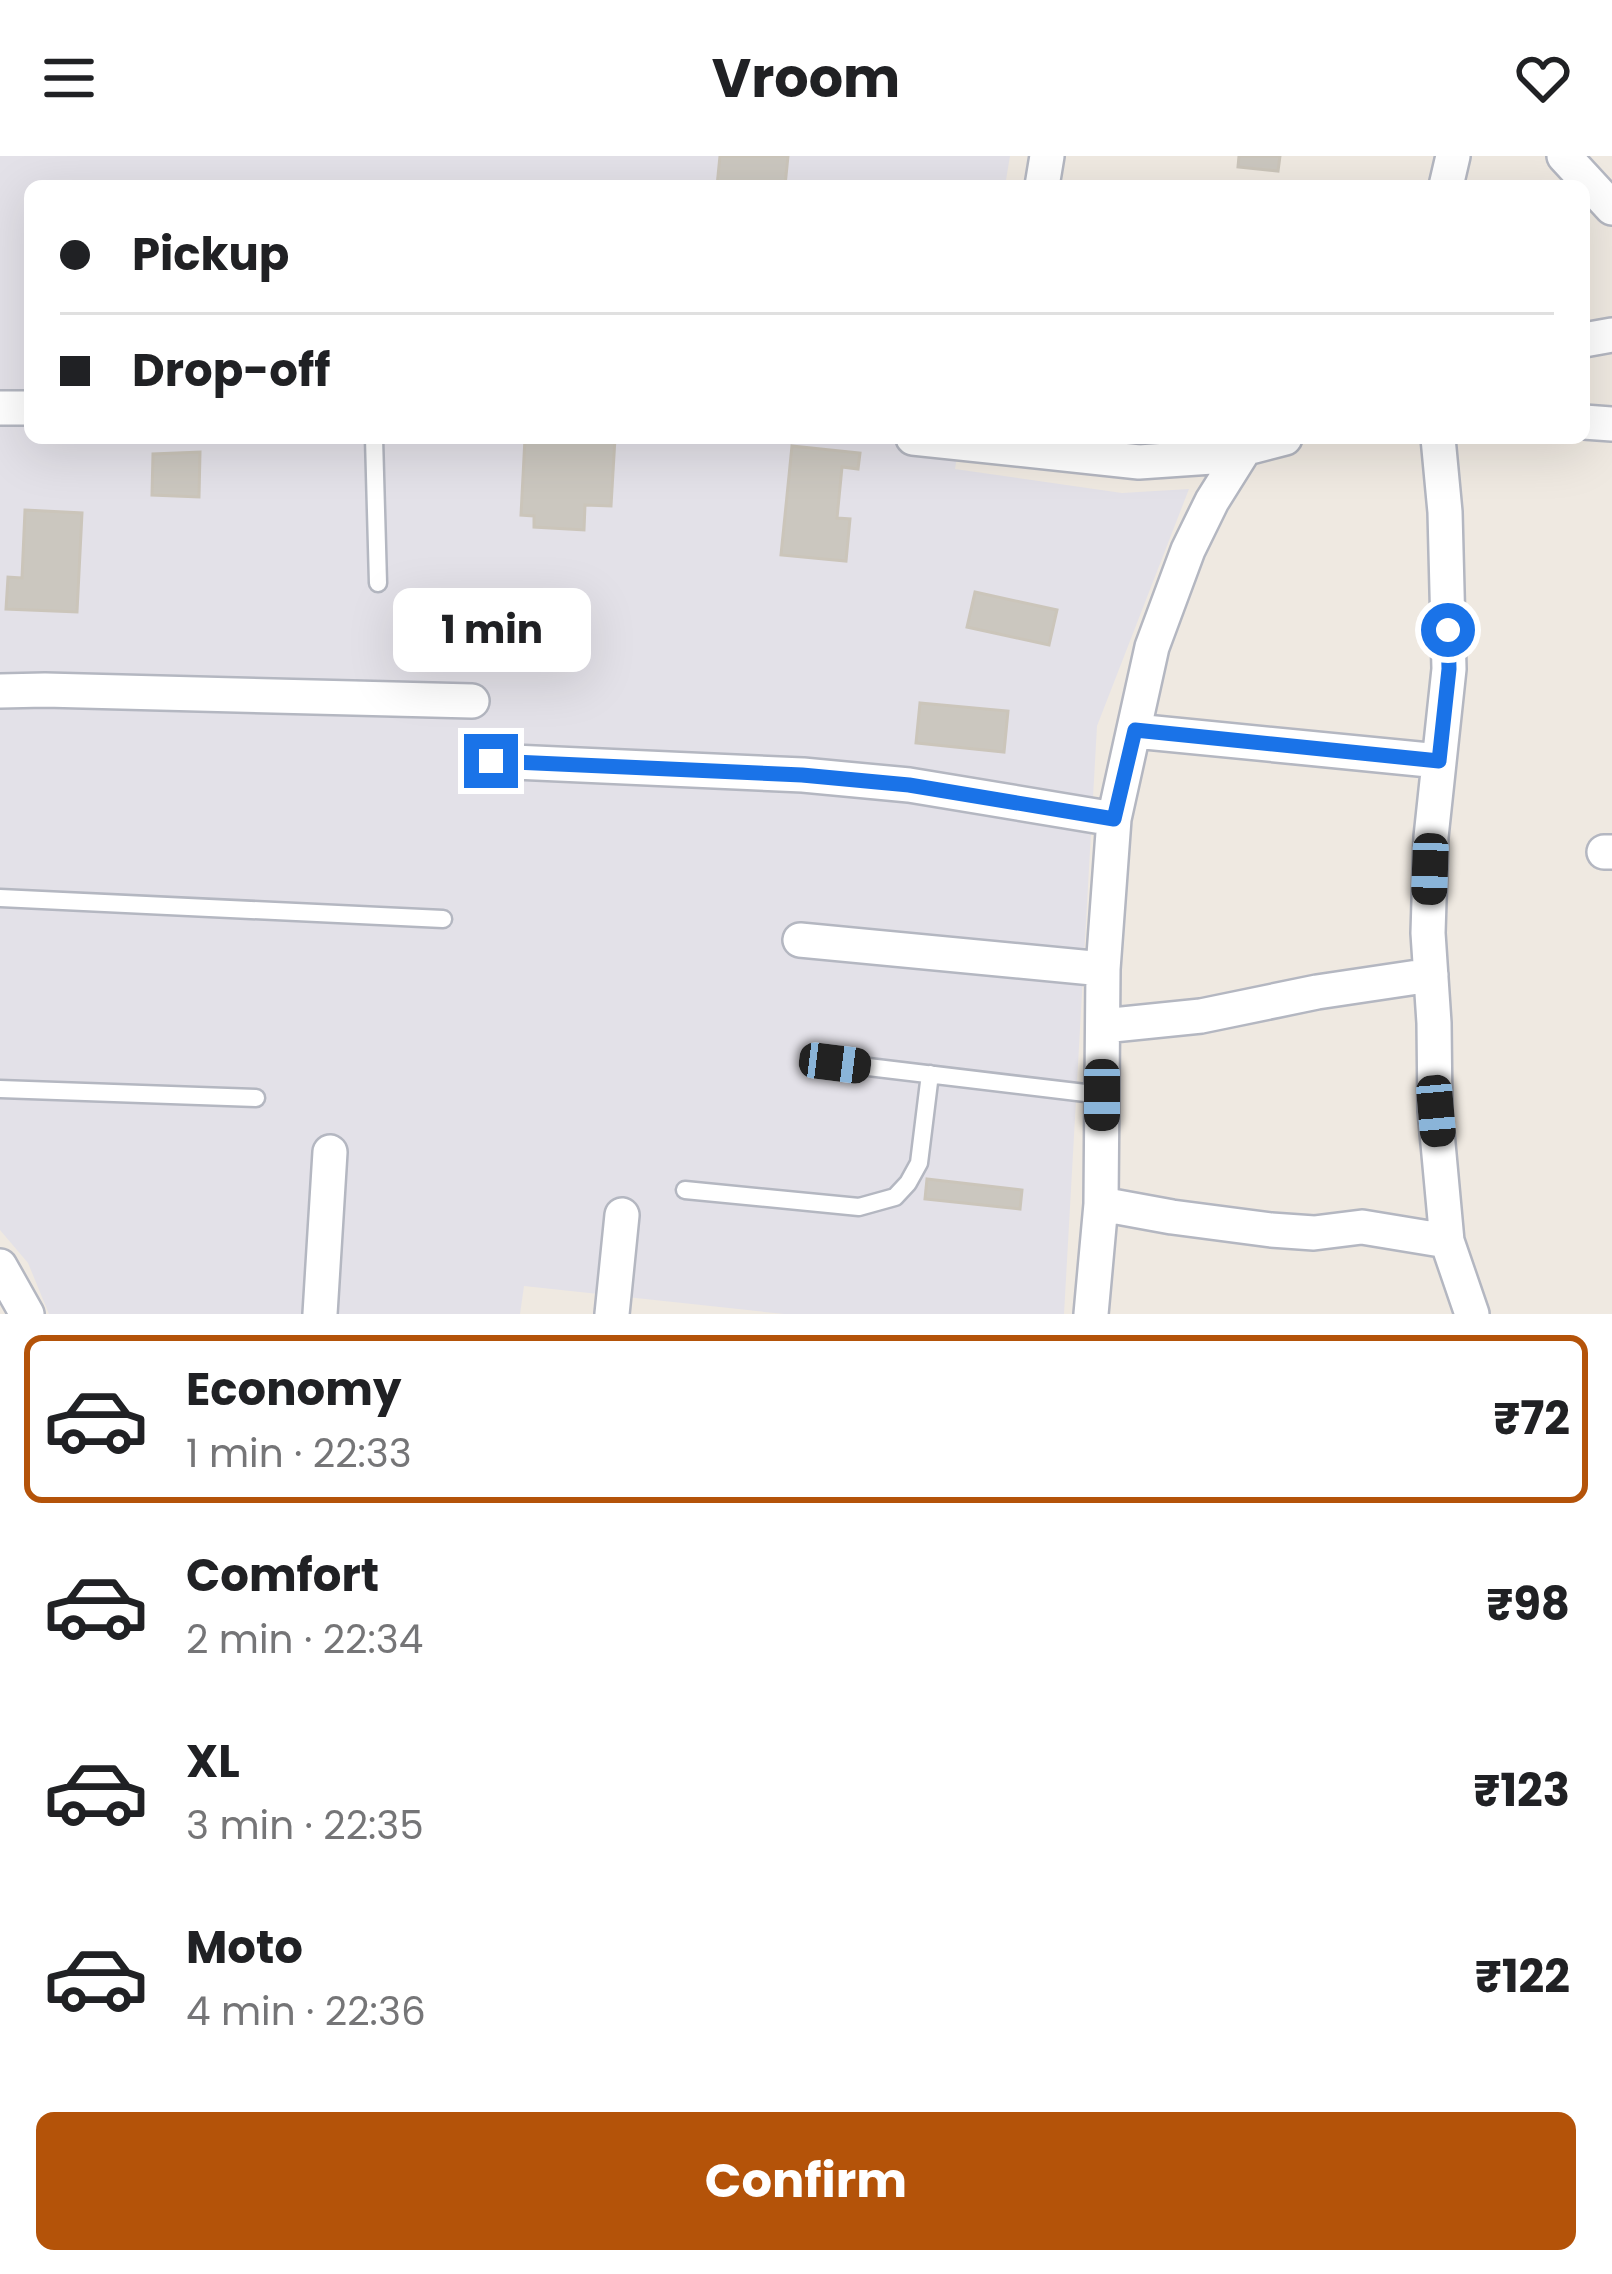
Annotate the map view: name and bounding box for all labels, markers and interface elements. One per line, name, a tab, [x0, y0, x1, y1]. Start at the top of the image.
text: Vroom	[712, 40, 900, 116]
icon: menu	[36, 45, 102, 111]
icon: heart	[1510, 45, 1576, 111]
text: Pickup	[132, 223, 289, 286]
text: Drop-off	[132, 339, 330, 402]
callout: 1 min	[392, 587, 590, 671]
text: 1 min	[441, 602, 543, 657]
route start	[1421, 603, 1475, 657]
route end	[464, 734, 518, 788]
car	[1411, 832, 1449, 906]
car	[797, 1041, 873, 1085]
car	[1084, 1059, 1120, 1131]
car	[1415, 1074, 1457, 1148]
text: Economy	[186, 1358, 401, 1421]
icon: car	[42, 1365, 150, 1473]
text: ₹72	[1493, 1387, 1570, 1450]
text: 1 min · 22:33	[186, 1426, 412, 1481]
text: Comfort	[186, 1544, 379, 1607]
icon: car	[42, 1551, 150, 1659]
text: ₹98	[1486, 1573, 1570, 1636]
text: 2 min · 22:34	[186, 1612, 423, 1667]
text: XL	[186, 1730, 240, 1793]
icon: car	[42, 1737, 150, 1845]
text: ₹123	[1473, 1759, 1570, 1822]
text: 3 min · 22:35	[186, 1798, 424, 1853]
text: Moto	[186, 1916, 303, 1979]
icon: car	[42, 1923, 150, 2031]
text: ₹122	[1475, 1945, 1570, 2008]
text: 4 min · 22:36	[186, 1984, 426, 2039]
button: Confirm	[36, 2112, 1576, 2250]

